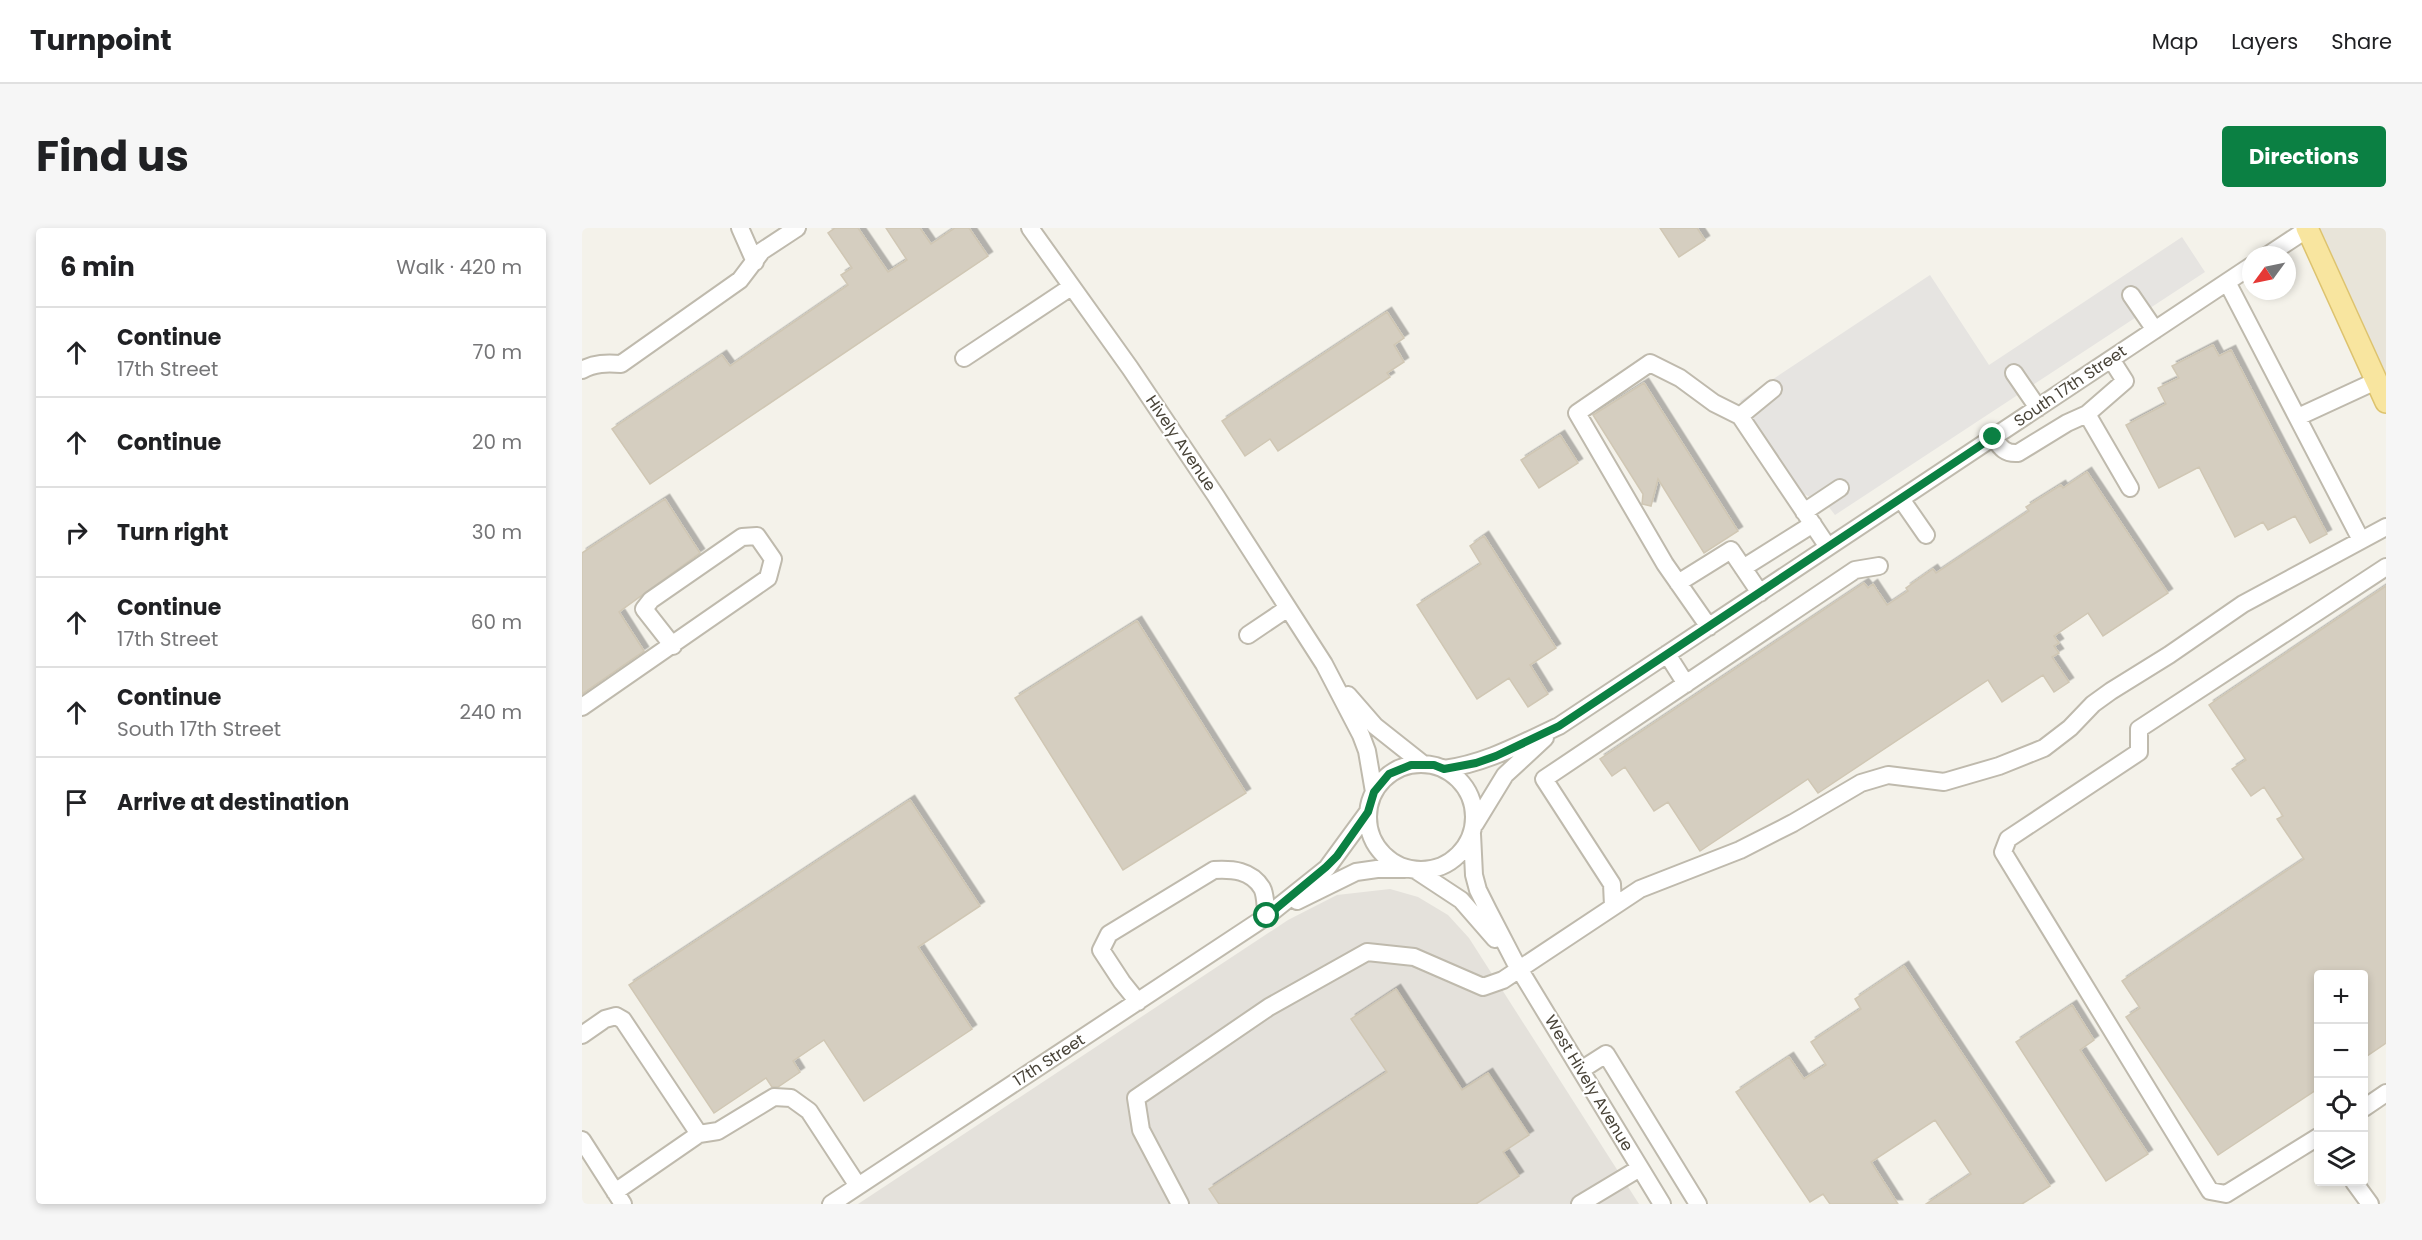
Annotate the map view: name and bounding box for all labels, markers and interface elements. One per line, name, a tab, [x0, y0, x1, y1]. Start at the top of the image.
text: Turnpoint	[30, 21, 172, 60]
text: Map	[2152, 27, 2198, 56]
text: Layers	[2231, 27, 2298, 56]
text: Share	[2331, 27, 2392, 56]
button: Directions	[2222, 126, 2386, 187]
text: Find us	[36, 127, 189, 186]
north arrow	[2242, 246, 2296, 300]
text: 6 min	[60, 249, 135, 285]
text: Walk · 420 m	[396, 253, 522, 281]
text: Continue	[117, 322, 221, 353]
icon: ahead	[60, 336, 93, 369]
text: 70 m	[473, 338, 522, 366]
street label: South 17th Street	[2009, 340, 2131, 432]
text: 17th Street	[117, 355, 218, 383]
street label: Hively Avenue	[1140, 390, 1222, 496]
route end	[1979, 423, 2005, 449]
icon: ahead	[60, 426, 93, 459]
text: Continue	[117, 427, 221, 458]
text: 20 m	[472, 428, 522, 456]
icon: right	[60, 516, 93, 549]
text: Turn right	[117, 517, 228, 548]
text: 30 m	[472, 518, 522, 546]
text: Continue	[117, 592, 221, 623]
icon: ahead	[60, 606, 93, 639]
text: 60 m	[471, 608, 522, 636]
text: 17th Street	[117, 625, 218, 653]
text: Continue	[117, 682, 221, 713]
icon: ahead	[60, 696, 93, 729]
text: 240 m	[459, 698, 522, 726]
text: South 17th Street	[117, 715, 281, 743]
icon: arrive	[60, 786, 93, 819]
text: Arrive at destination	[117, 787, 349, 818]
route start	[1253, 902, 1279, 928]
map controls	[2314, 970, 2368, 1186]
button: +	[2314, 970, 2368, 1024]
street label: West Hively Avenue	[1539, 1011, 1639, 1155]
button: −	[2314, 1024, 2368, 1078]
street label: 17th Street	[1009, 1028, 1089, 1092]
button: locate	[2314, 1078, 2368, 1132]
button: layers	[2314, 1132, 2368, 1186]

